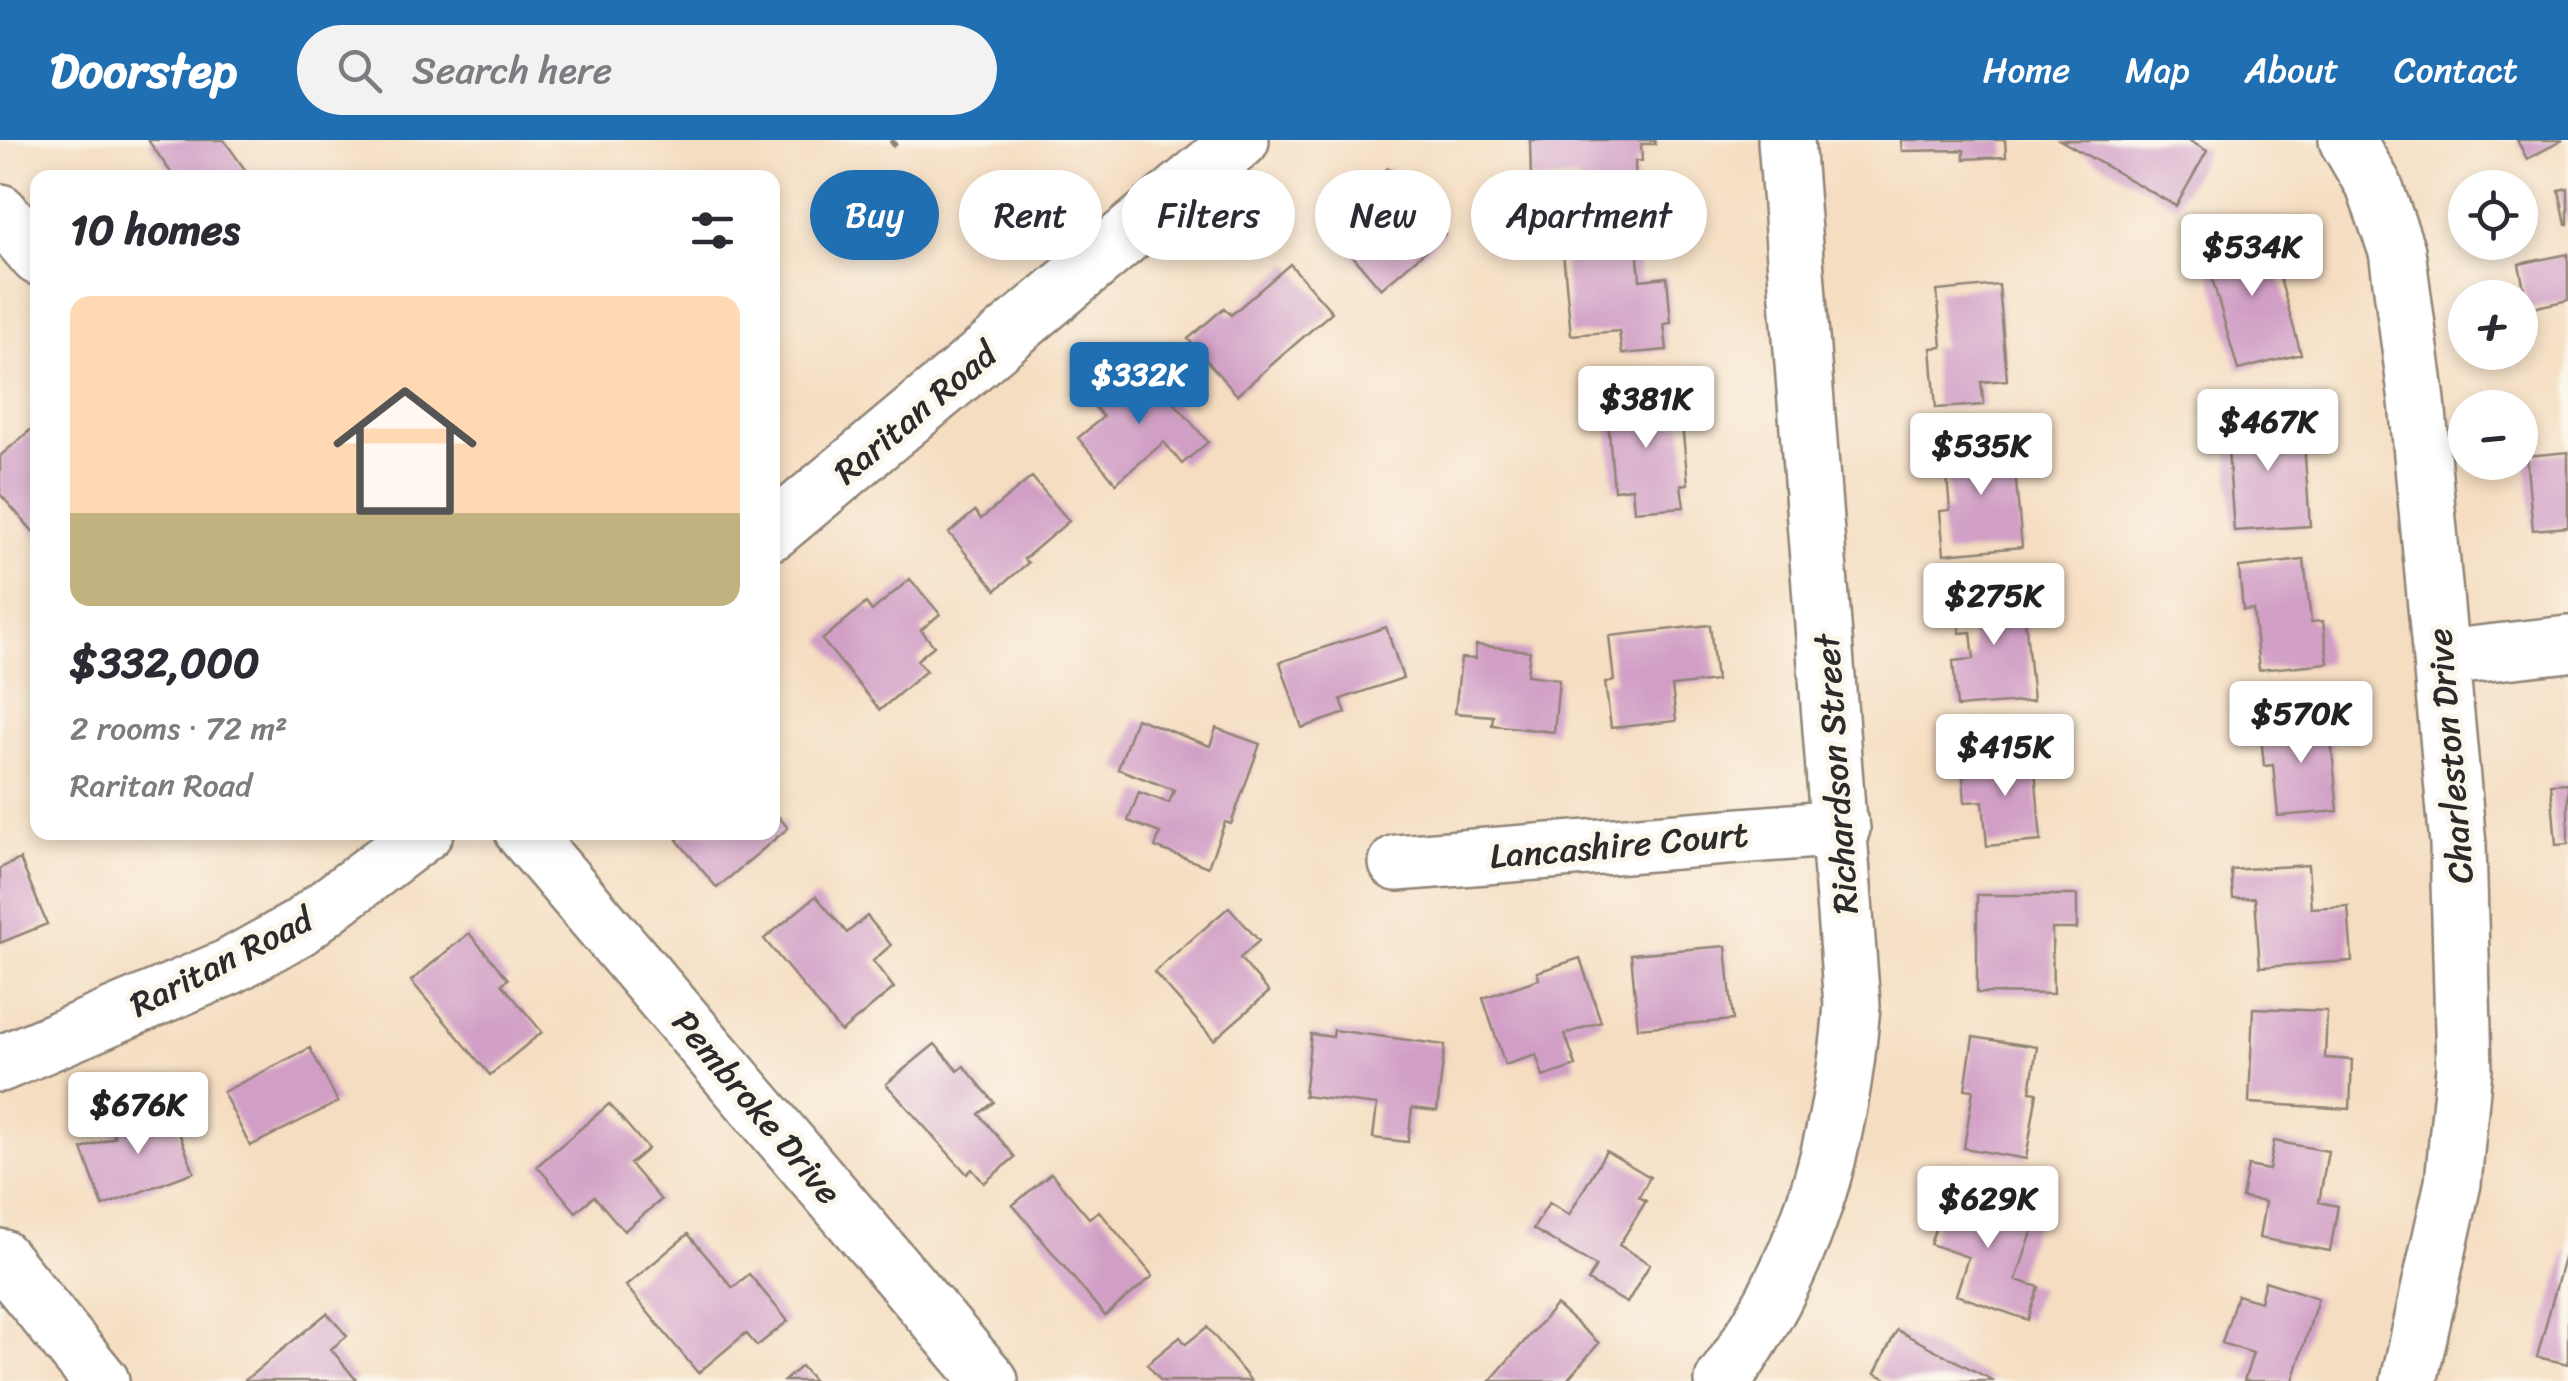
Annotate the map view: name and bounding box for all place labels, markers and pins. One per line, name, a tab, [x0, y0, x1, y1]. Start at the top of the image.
pin: $534K	[2182, 214, 2322, 299]
pin: $332K	[1069, 342, 1209, 427]
pin: $381K	[1576, 366, 1716, 451]
pin: $467K	[2198, 389, 2338, 474]
pin: $535K	[1911, 413, 2051, 498]
pin: $275K	[1924, 563, 2064, 648]
pin: $570K	[2231, 681, 2371, 766]
pin: $415K	[1935, 714, 2075, 799]
pin: $676K	[68, 1072, 208, 1157]
pin: $629K	[1918, 1166, 2058, 1251]

